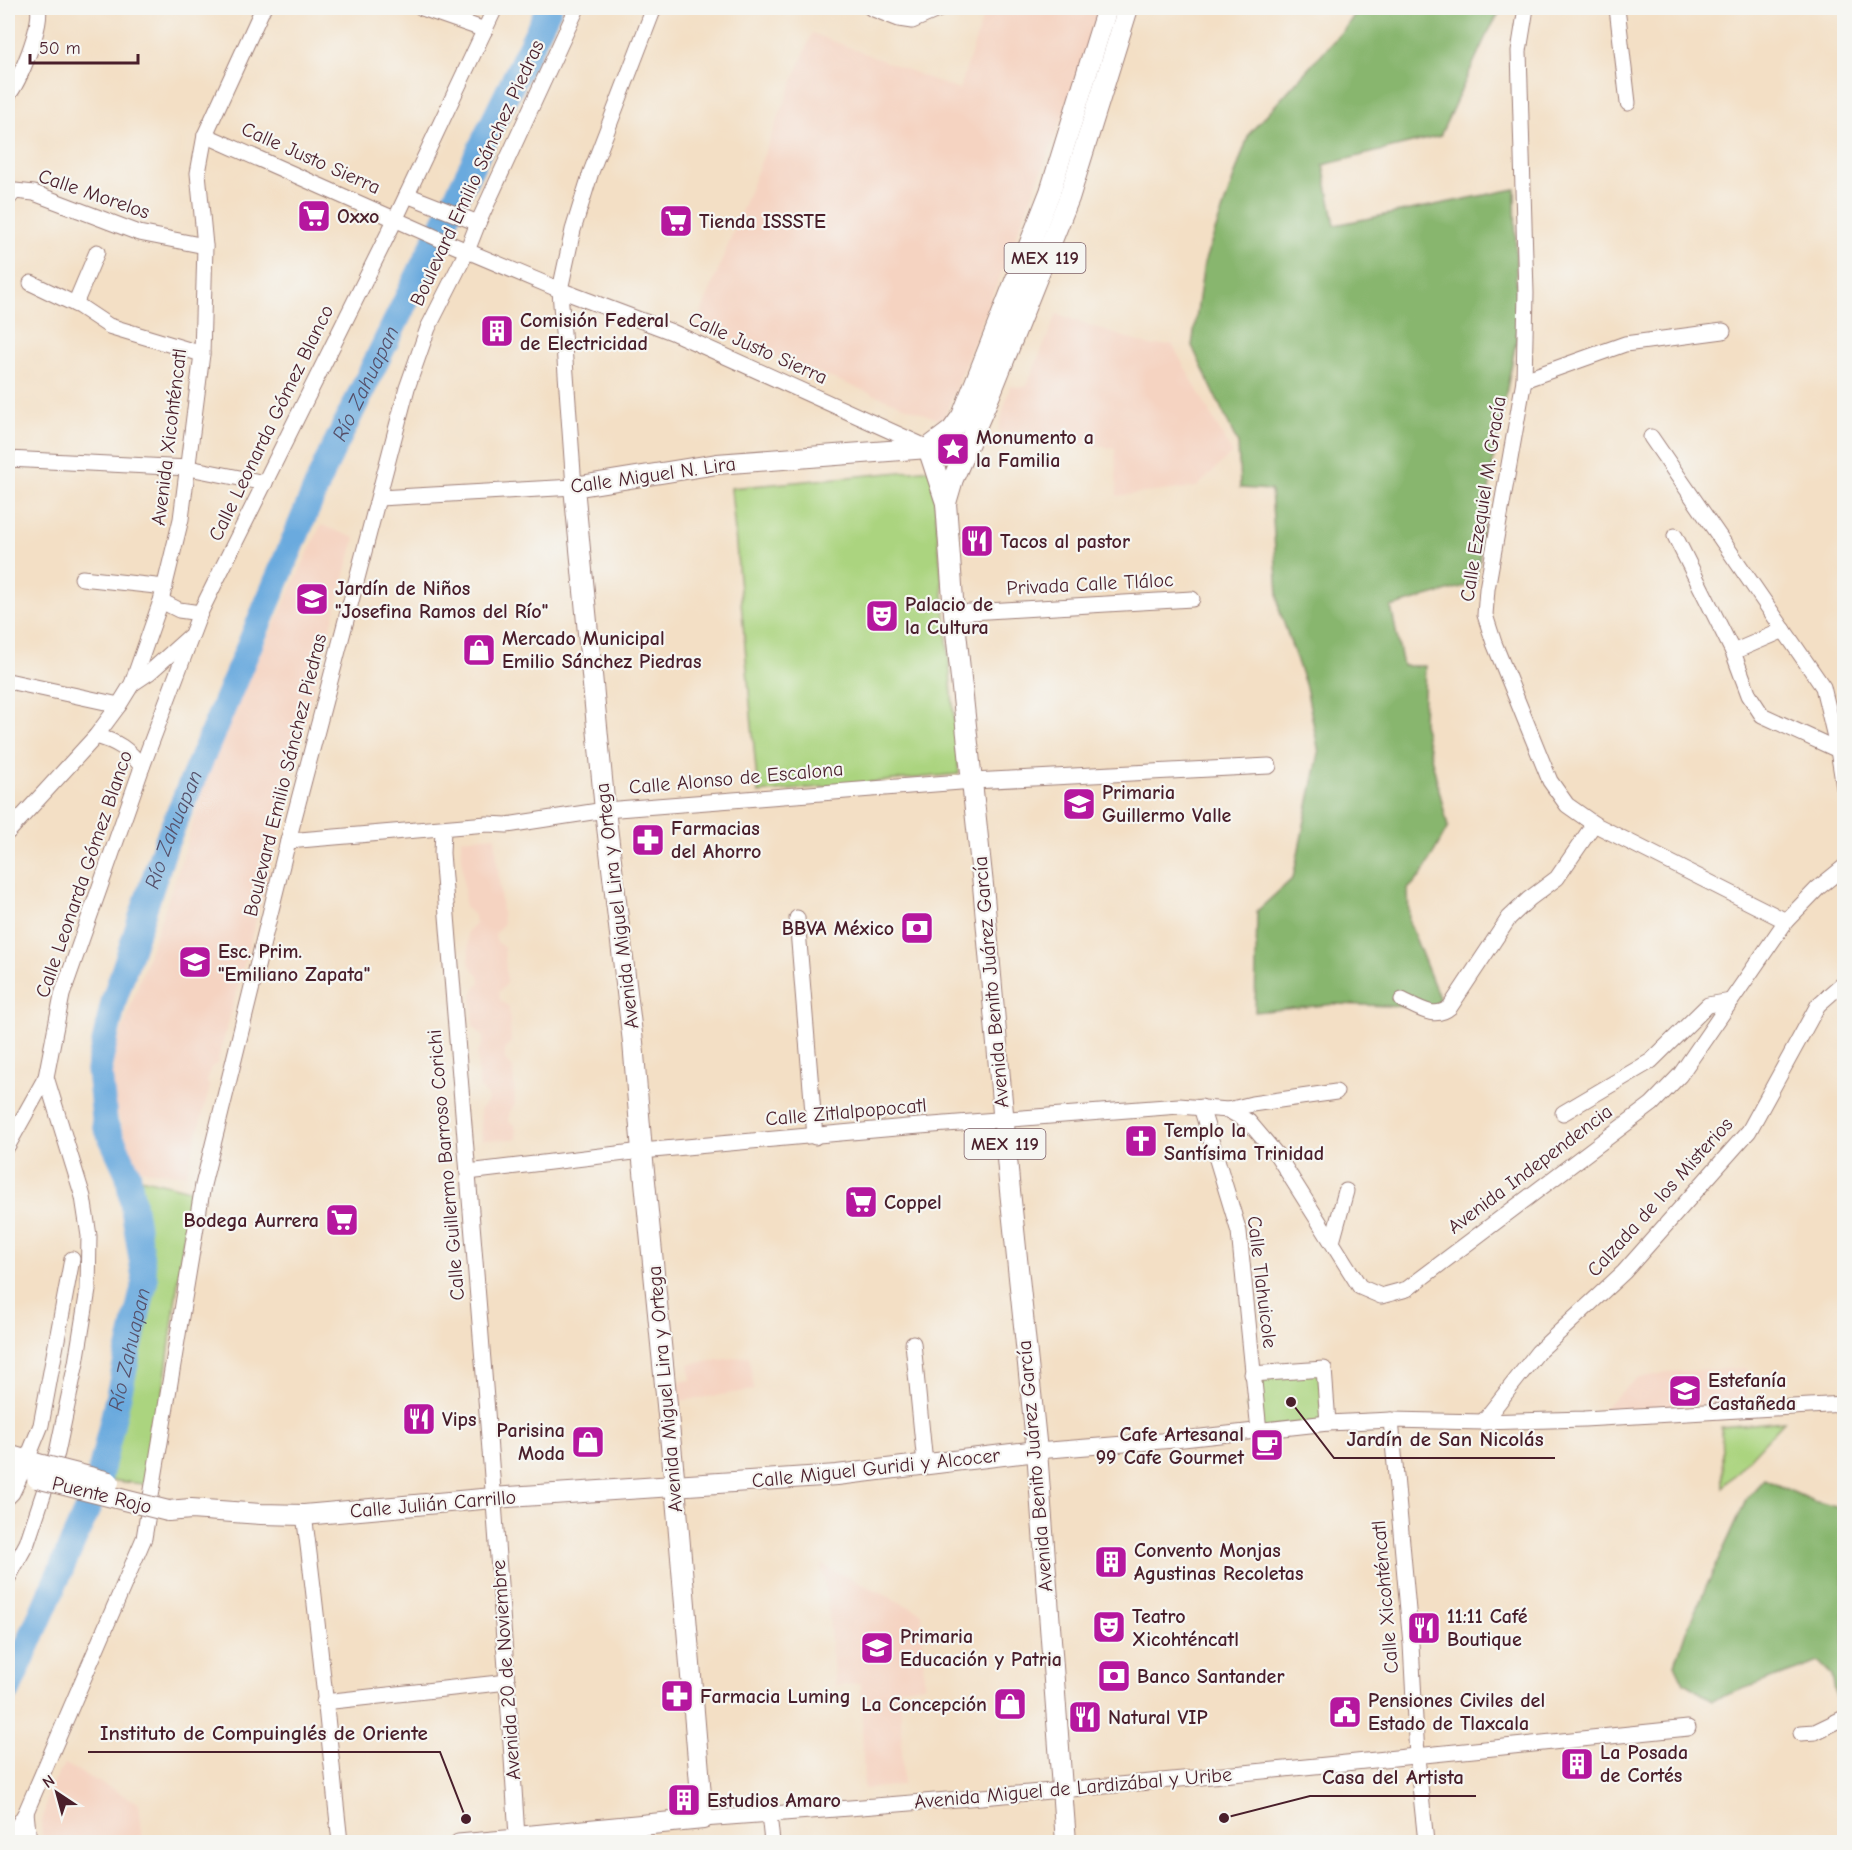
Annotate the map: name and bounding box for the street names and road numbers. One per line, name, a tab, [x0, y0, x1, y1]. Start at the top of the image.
street label: Boulevard Emilio Sánchez Piedras	[405, 36, 549, 310]
street label: Calle Justo Sierra	[238, 117, 384, 199]
street label: Calle Morelos	[35, 164, 153, 224]
road number: MEX 119	[1004, 243, 1086, 273]
street label: Calle Leonarda Gómez Blanco	[204, 301, 338, 545]
street label: Calle Justo Sierra	[685, 307, 831, 389]
street label: Avenida Xicohténcatl	[147, 347, 191, 527]
street label: Calle Ezequiel M. Gracía	[1455, 395, 1511, 603]
street label: Calle Miguel N. Lira	[569, 452, 737, 498]
street label: Privada Calle Tláloc	[1006, 568, 1175, 600]
street label: Boulevard Emilio Sánchez Piedras	[239, 631, 331, 919]
street label: Calle Leonarda Gómez Blanco	[31, 747, 137, 1001]
street label: Calle Alonso de Escalona	[628, 757, 844, 799]
street label: Avenida Miguel Lira y Ortega	[590, 782, 644, 1030]
street label: Avenida Benito Juárez García	[969, 855, 1013, 1109]
street label: Calle Guillermo Barroso Corichi	[423, 1028, 469, 1302]
street label: Calle Zitlalpopocatl	[765, 1094, 927, 1130]
street label: Avenida Independencia	[1443, 1100, 1617, 1238]
street label: Calzada de los Misterios	[1582, 1113, 1738, 1281]
road number: MEX 119	[964, 1129, 1046, 1159]
street label: Calle Tlahuicole	[1242, 1214, 1282, 1350]
street label: Avenida Miguel Lira y Ortega	[643, 1265, 687, 1513]
street label: Avenida Benito Juárez García	[1013, 1339, 1057, 1593]
street label: Calle Miguel Guridi y Alcocer	[751, 1444, 1001, 1492]
street label: Puente Rojo	[50, 1472, 154, 1518]
street label: Calle Julián Carrillo	[349, 1485, 517, 1523]
street label: Calle Xicohténcatl	[1367, 1520, 1403, 1674]
street label: Avenida 20 de Noviembre	[487, 1559, 525, 1781]
street label: Avenida Miguel de Lardizábal y Uribe	[913, 1763, 1233, 1813]

